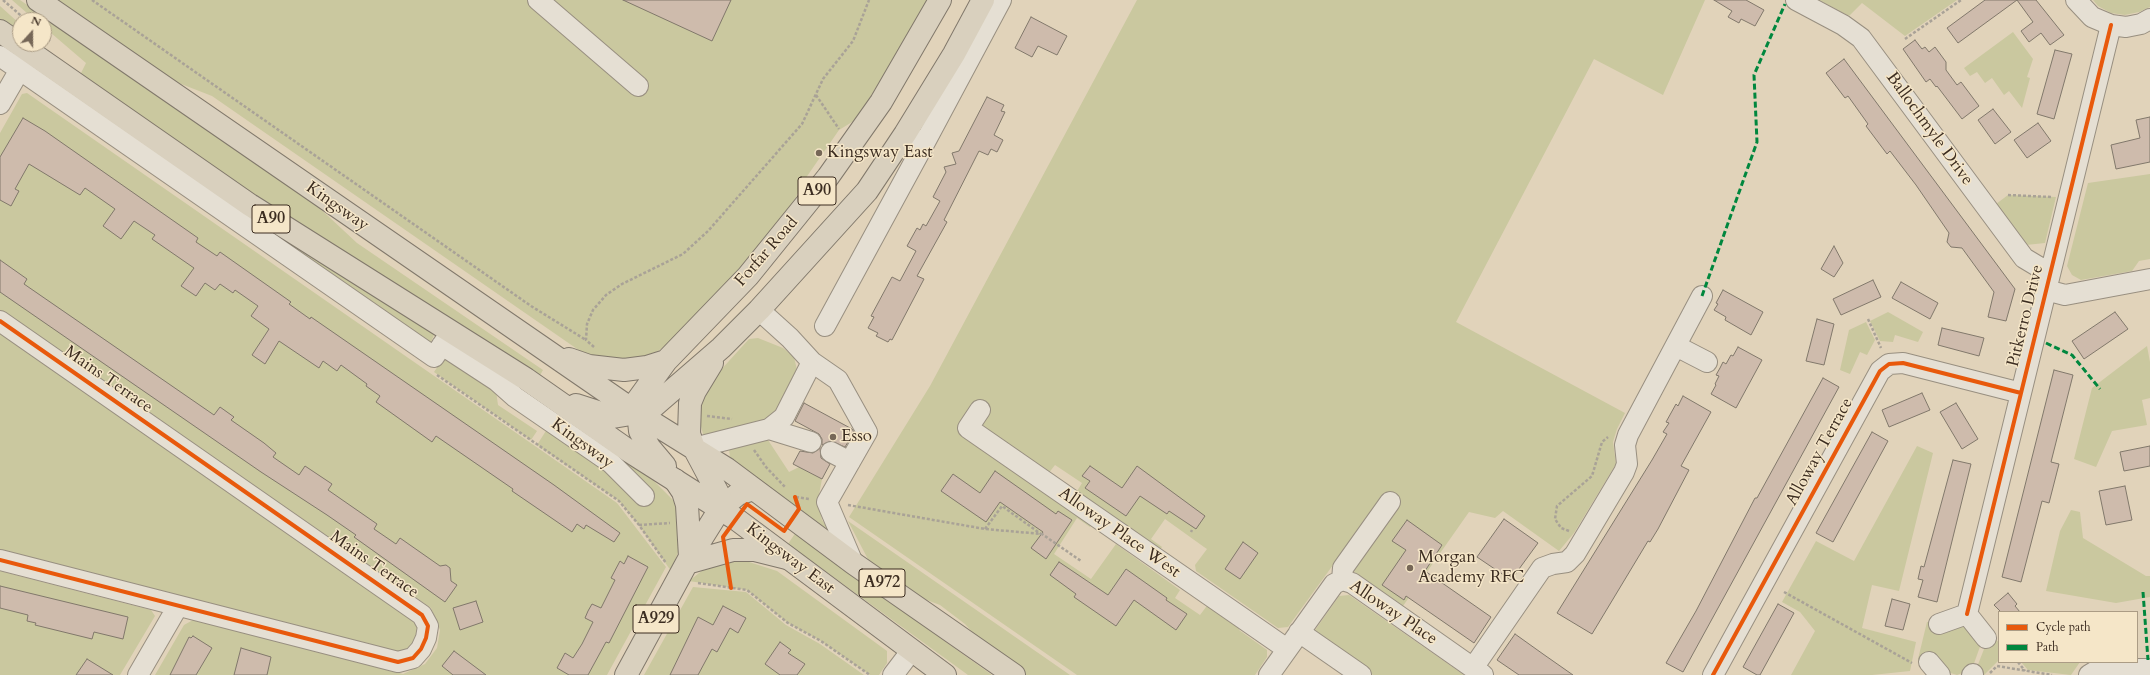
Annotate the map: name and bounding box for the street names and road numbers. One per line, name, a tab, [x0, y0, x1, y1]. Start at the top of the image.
street label: Ballochmyle Drive	[1881, 68, 1977, 190]
road number: A90	[798, 177, 836, 205]
street label: Kingsway	[302, 178, 372, 236]
road number: A90	[252, 205, 290, 233]
street label: Forfar Road	[731, 213, 803, 291]
street label: Pitkerro Drive	[2003, 263, 2049, 369]
street label: Mains Terrace	[60, 342, 156, 418]
street label: Alloway Terrace	[1782, 395, 1858, 509]
street label: Kingsway	[547, 415, 617, 473]
street label: Alloway Place West	[1054, 483, 1184, 583]
street label: Kingsway East	[742, 519, 838, 599]
street label: Mains Terrace	[326, 527, 422, 603]
road number: A972	[859, 569, 905, 597]
street label: Alloway Place	[1345, 576, 1441, 650]
road number: A929	[633, 605, 679, 633]

